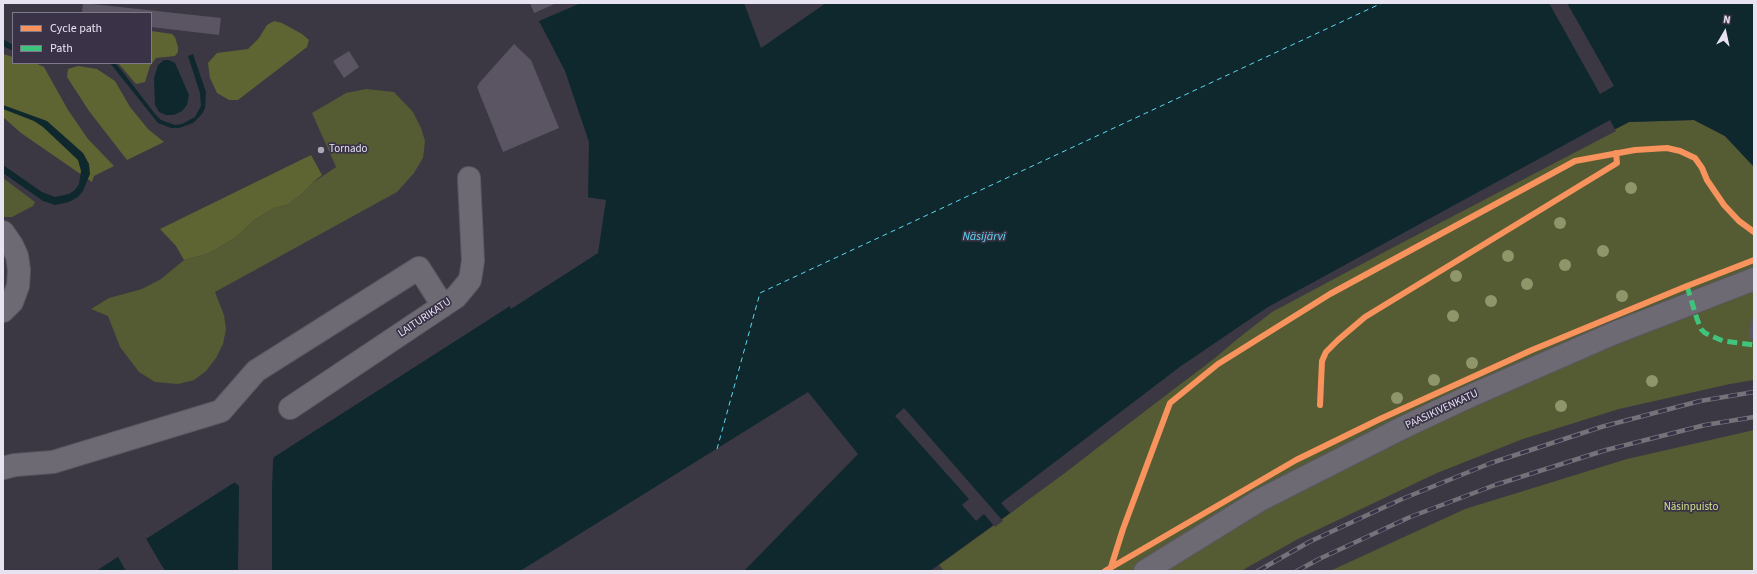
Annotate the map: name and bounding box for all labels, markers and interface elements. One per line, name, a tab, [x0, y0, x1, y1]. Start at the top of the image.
legend	[12, 12, 152, 64]
north arrow	[1705, 12, 1745, 52]
text: N	[1722, 12, 1732, 28]
text: Cycle path	[50, 20, 102, 37]
text: Path	[50, 40, 73, 57]
place label: Tornado	[329, 143, 368, 157]
marker: Tornado	[316, 145, 326, 155]
water label: Näsijärvi	[962, 230, 1006, 244]
street label: LAITURIKATU	[396, 295, 454, 341]
street label: PAASIKIVENKATU	[1403, 387, 1481, 433]
park label: Näsinpuisto	[1664, 501, 1718, 515]

